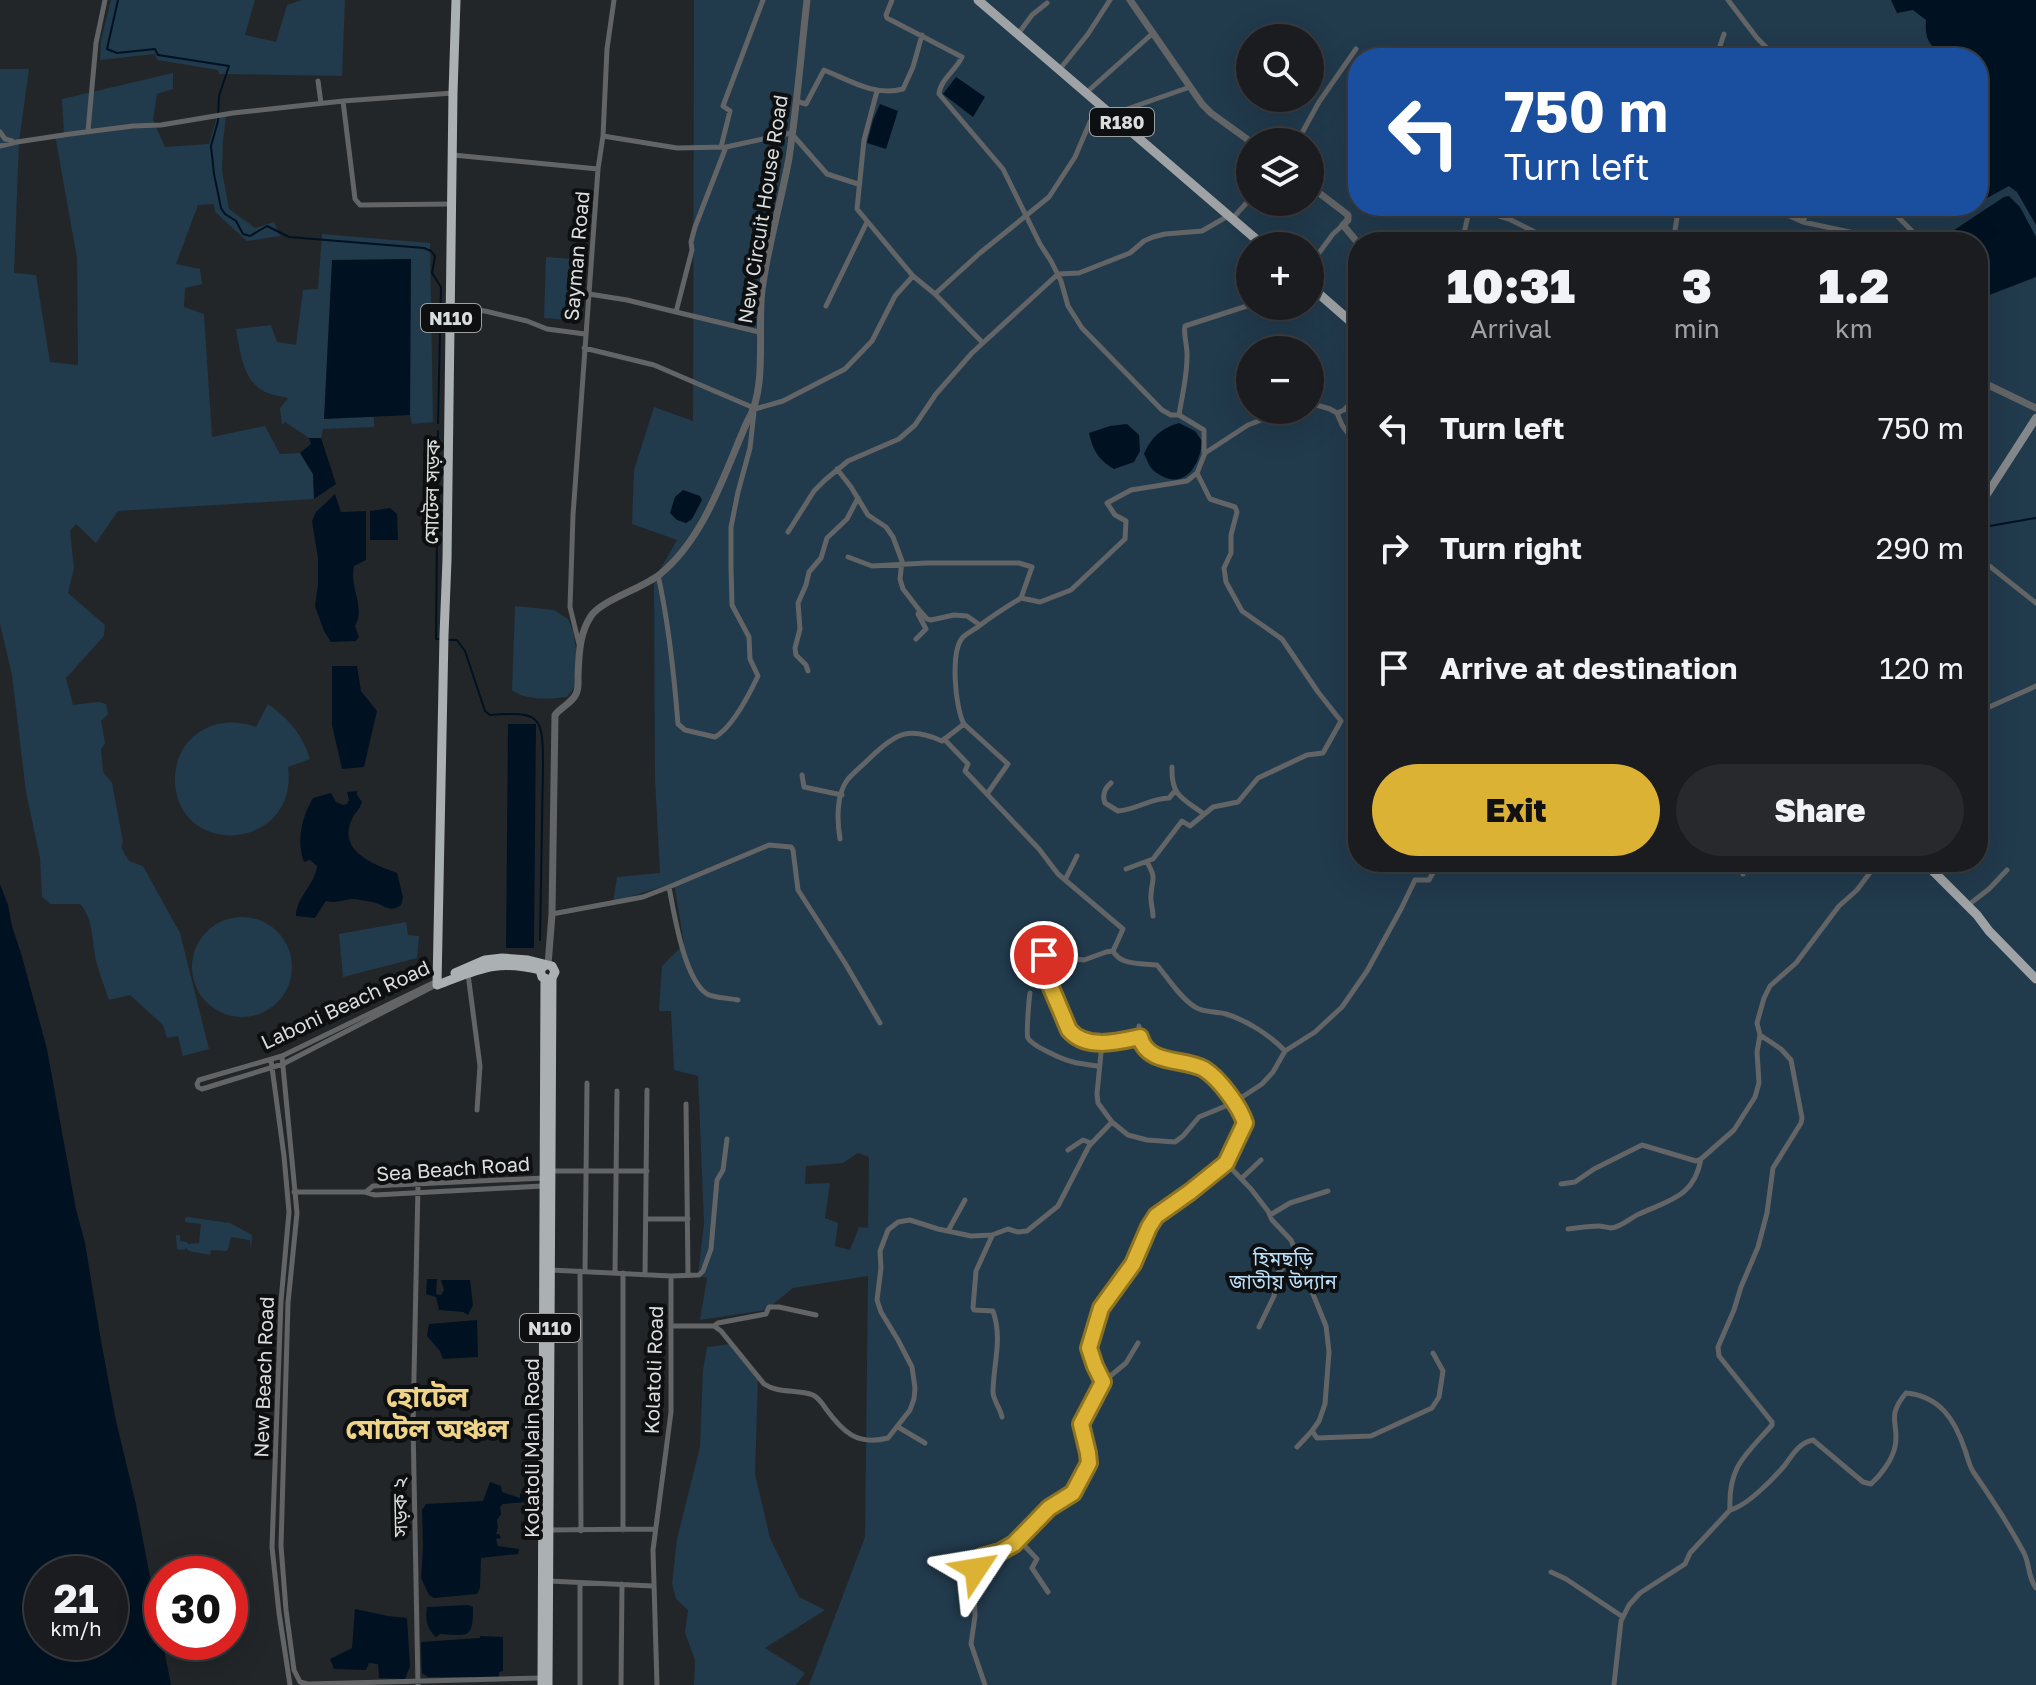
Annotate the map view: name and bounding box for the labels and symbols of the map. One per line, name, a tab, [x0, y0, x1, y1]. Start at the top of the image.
street label: New Circuit House Road	[732, 93, 792, 325]
road number: R180	[1090, 108, 1154, 136]
street label: Sayman Road	[558, 190, 594, 322]
road number: N110	[421, 304, 481, 332]
street label: মোটেল সড়ক	[418, 438, 444, 545]
pin	[1010, 921, 1078, 989]
street label: Laboni Beach Road	[257, 954, 433, 1054]
street label: Sea Beach Road	[375, 1151, 531, 1185]
park label: হিমছড়ি জাতীয় উদ্যান	[1228, 1246, 1338, 1293]
street label: New Beach Road	[248, 1296, 278, 1458]
street label: Kolatoli Road	[639, 1305, 667, 1435]
road number: N110	[520, 1314, 580, 1342]
street label: Kolatoli Main Road	[519, 1358, 543, 1538]
district label: হোটেল মোটেল অঞ্চল	[345, 1380, 510, 1445]
street label: সড়ক ২	[386, 1477, 412, 1538]
position arrow	[934, 1527, 1018, 1611]
speed limit sign: 30	[144, 1556, 248, 1660]

